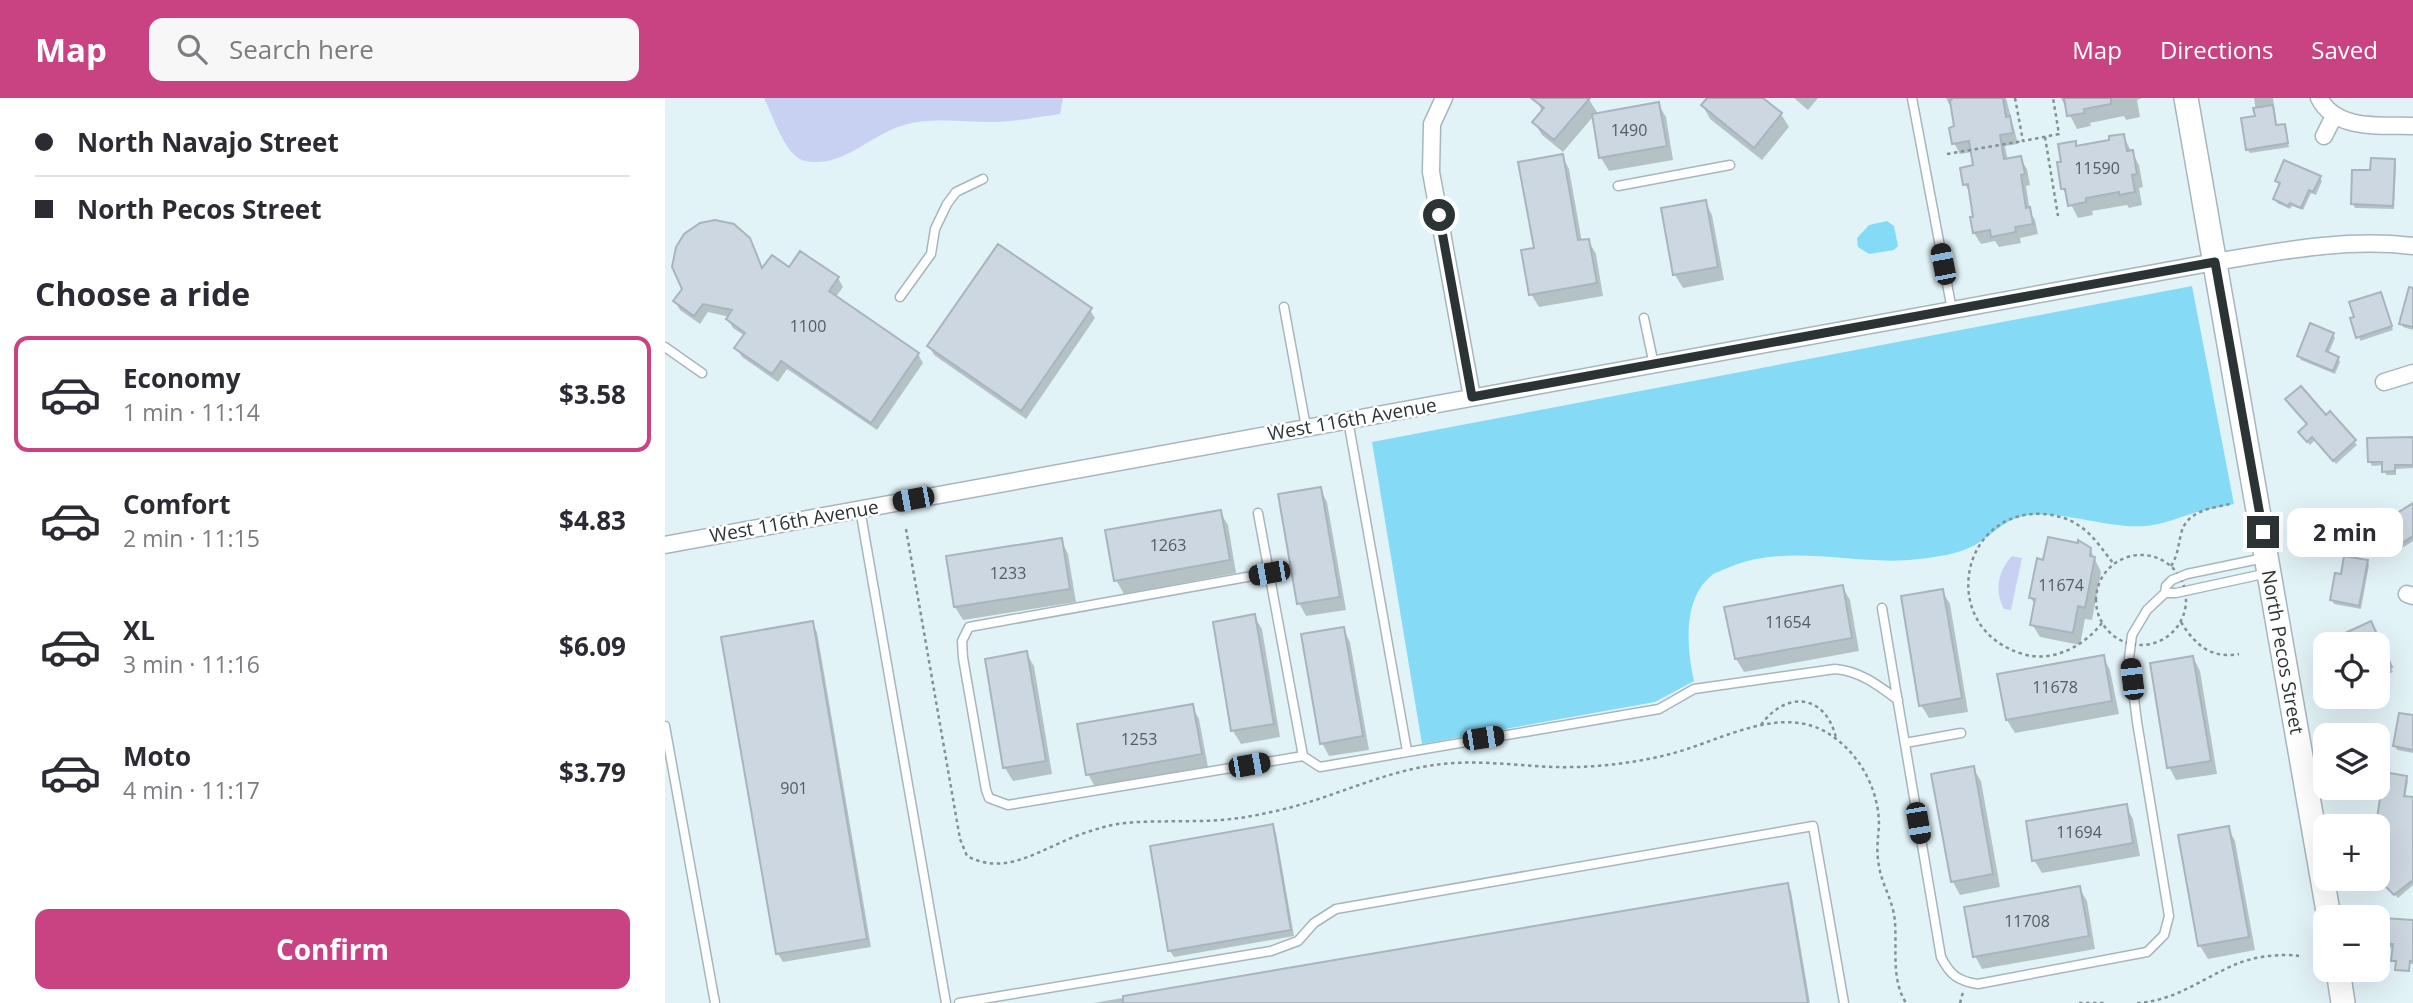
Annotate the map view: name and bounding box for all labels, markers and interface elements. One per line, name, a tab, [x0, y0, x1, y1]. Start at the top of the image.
search box	[149, 18, 639, 81]
text: Map	[35, 27, 107, 72]
icon: search	[173, 30, 211, 68]
text: Search here	[229, 31, 374, 67]
text: Map	[2072, 33, 2122, 66]
text: Directions	[2160, 33, 2273, 66]
text: Saved	[2311, 33, 2378, 66]
house number: 1490	[1611, 119, 1647, 141]
text: North Navajo Street	[77, 124, 339, 160]
house number: 11590	[2074, 157, 2120, 179]
text: North Pecos Street	[77, 191, 321, 227]
route start	[1423, 199, 1455, 231]
car	[1929, 241, 1958, 287]
text: Choose a ride	[35, 272, 250, 315]
house number: 1100	[790, 315, 826, 337]
text: Economy	[123, 360, 241, 396]
icon: car	[39, 363, 102, 426]
text: $3.58	[559, 376, 626, 412]
street label: West 116th Avenue	[1266, 391, 1438, 447]
text: 1 min · 11:14	[123, 396, 260, 428]
car	[891, 485, 936, 513]
text: Comfort	[123, 486, 230, 522]
icon: car	[39, 489, 102, 552]
street label: West 116th Avenue	[708, 493, 880, 549]
text: $4.83	[559, 502, 626, 538]
callout: 2 min	[2287, 508, 2403, 556]
route end	[2247, 516, 2279, 548]
text: 2 min	[2313, 516, 2377, 548]
text: 2 min · 11:15	[123, 522, 260, 554]
house number: 1263	[1150, 534, 1186, 556]
car	[1247, 559, 1292, 587]
house number: 1233	[990, 562, 1026, 584]
street label: North Pecos Street	[2256, 568, 2310, 736]
house number: 11674	[2038, 574, 2084, 596]
house number: 11654	[1765, 611, 1811, 633]
text: XL	[123, 612, 155, 648]
icon: car	[39, 615, 102, 678]
text: $6.09	[559, 628, 626, 664]
map controls	[2313, 632, 2390, 982]
button: locate	[2313, 632, 2390, 709]
text: 3 min · 11:16	[123, 648, 260, 680]
car	[2120, 657, 2145, 701]
house number: 11678	[2032, 676, 2078, 698]
button: layers	[2313, 723, 2390, 800]
car	[1461, 724, 1506, 752]
house number: 1253	[1121, 728, 1157, 750]
text: Moto	[123, 738, 191, 774]
icon: car	[39, 741, 102, 804]
car	[1227, 751, 1272, 779]
text: $3.79	[559, 754, 626, 790]
text: 4 min · 11:17	[123, 774, 260, 806]
house number: 901	[780, 777, 808, 799]
car	[1905, 800, 1932, 846]
button: +	[2313, 814, 2390, 891]
house number: 11694	[2056, 821, 2102, 843]
button: −	[2313, 905, 2390, 982]
button: Confirm	[35, 909, 630, 989]
house number: 11708	[2004, 910, 2050, 932]

